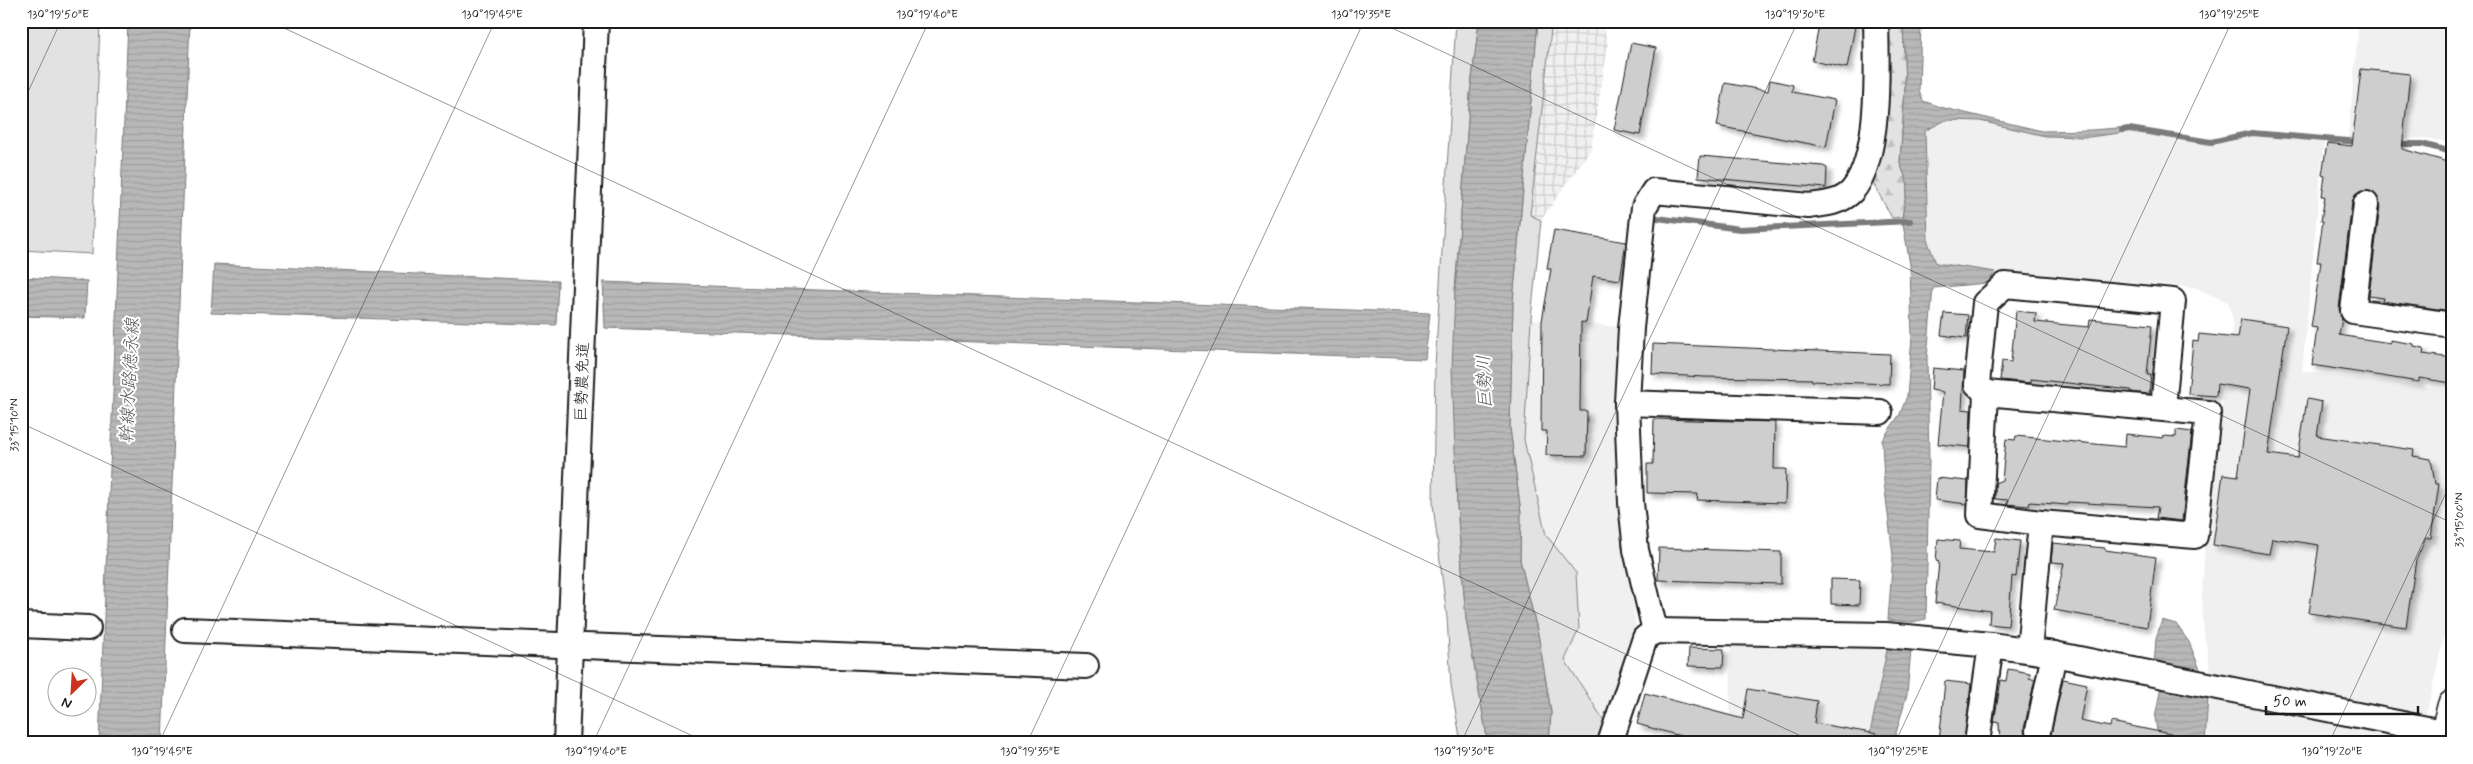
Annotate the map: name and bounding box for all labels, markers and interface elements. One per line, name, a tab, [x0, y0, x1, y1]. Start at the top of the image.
text: 130°19'50"E	[27, 7, 89, 23]
text: 130°19'45"E	[461, 7, 523, 23]
text: 130°19'40"E	[896, 7, 958, 23]
text: 130°19'35"E	[1331, 7, 1391, 23]
text: 130°19'30"E	[1765, 7, 1825, 23]
text: 130°19'25"E	[2199, 7, 2259, 23]
water label: 幹線水路徳永線	[115, 317, 145, 445]
street label: 巨勢農免道	[571, 342, 594, 422]
water label: 巨勢川	[1472, 355, 1498, 409]
text: 33°15'10"N	[7, 398, 23, 452]
text: 33°15'00"N	[2452, 493, 2468, 547]
north arrow	[48, 666, 98, 716]
scale bar	[2266, 684, 2418, 716]
text: 50 m	[2273, 692, 2307, 712]
text: N	[59, 693, 75, 713]
text: 130°19'45"E	[131, 744, 193, 760]
text: 130°19'40"E	[565, 744, 627, 760]
text: 130°19'35"E	[1000, 744, 1060, 760]
text: 130°19'30"E	[1434, 744, 1494, 760]
text: 130°19'25"E	[1868, 744, 1928, 760]
text: 130°19'20"E	[2302, 744, 2362, 760]

